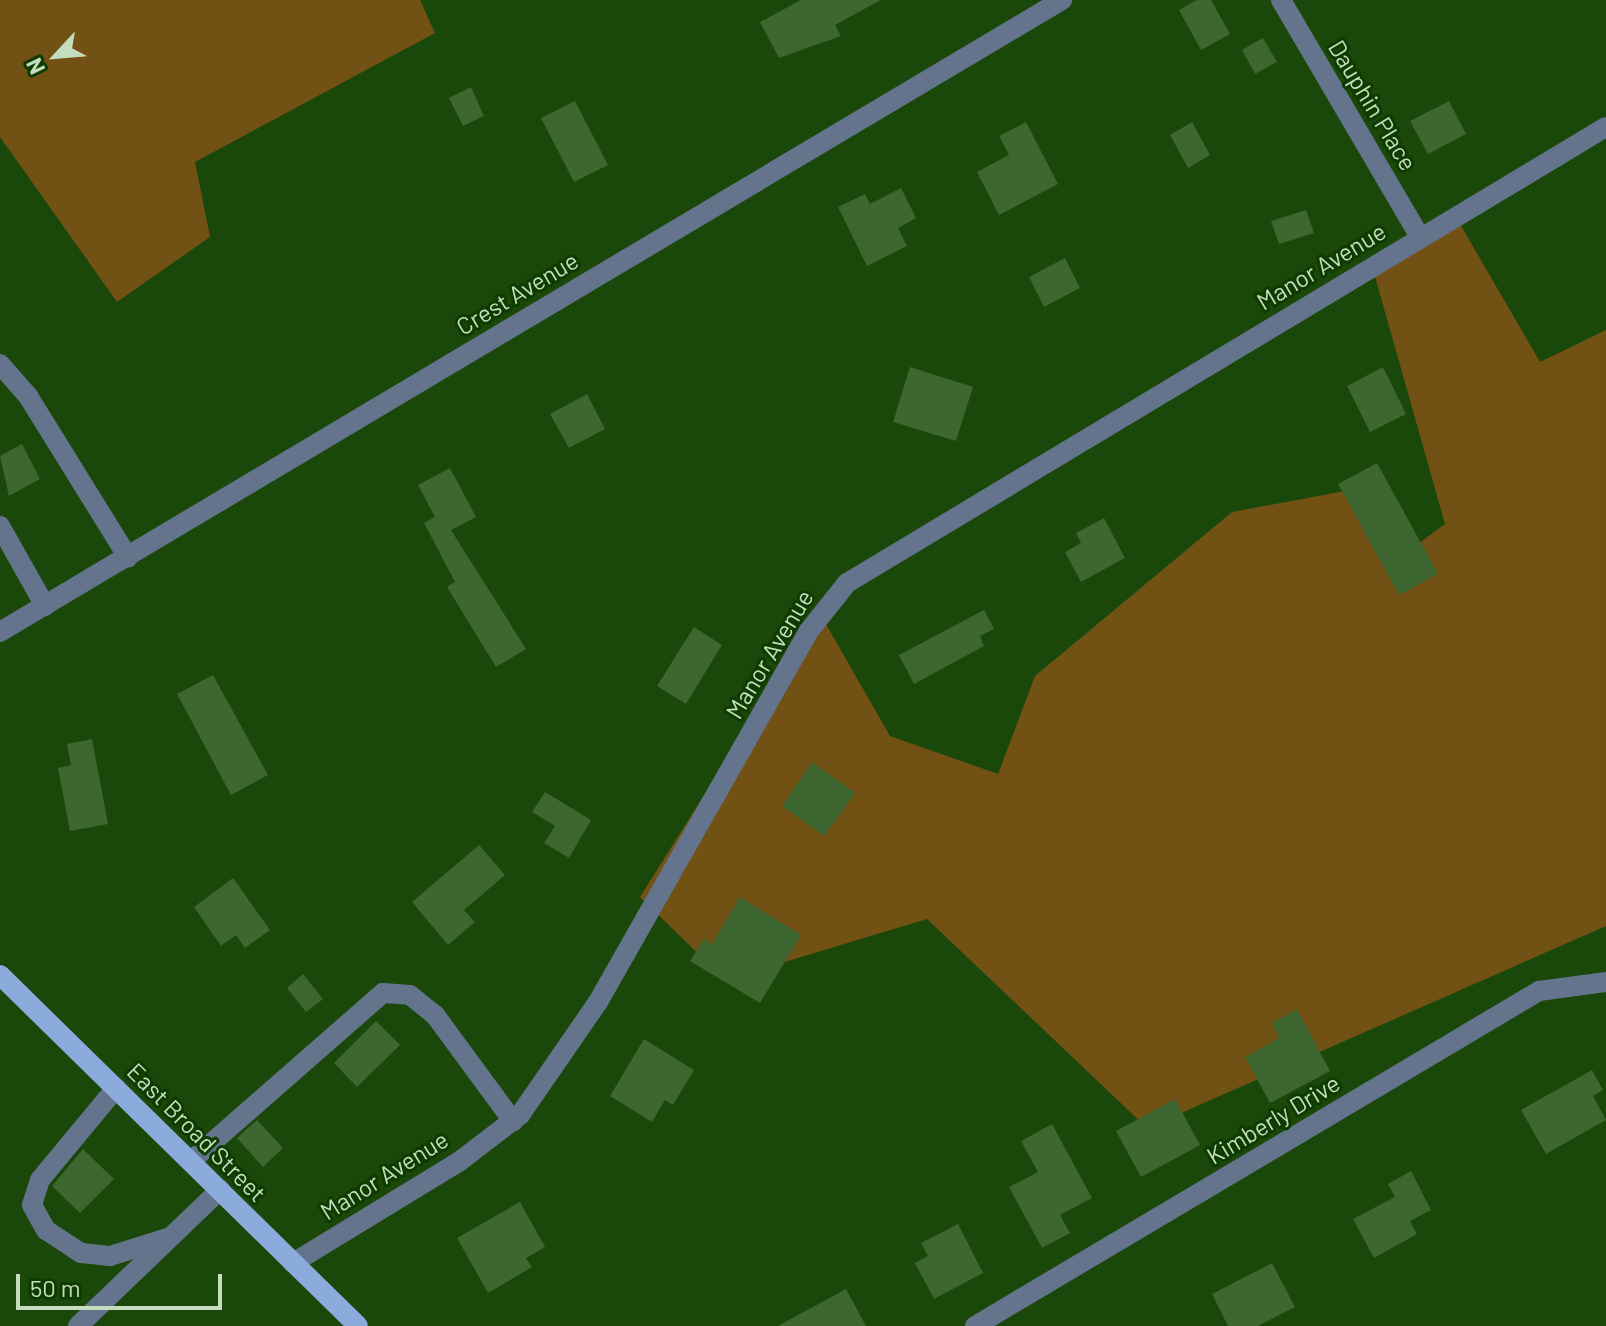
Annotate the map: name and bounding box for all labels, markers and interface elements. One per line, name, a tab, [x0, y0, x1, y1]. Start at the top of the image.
north arrow	[16, 16, 96, 96]
street label: Dauphin Place	[1323, 35, 1423, 175]
text: N	[20, 54, 49, 79]
street label: Manor Avenue	[1251, 216, 1391, 316]
street label: Crest Avenue	[451, 245, 583, 341]
street label: Manor Avenue	[719, 584, 819, 724]
street label: East Broad Street	[122, 1057, 272, 1207]
street label: Kimberly Drive	[1201, 1068, 1345, 1170]
street label: Manor Avenue	[315, 1124, 453, 1226]
scale bar	[20, 1258, 226, 1308]
text: 50 m	[30, 1273, 81, 1302]

